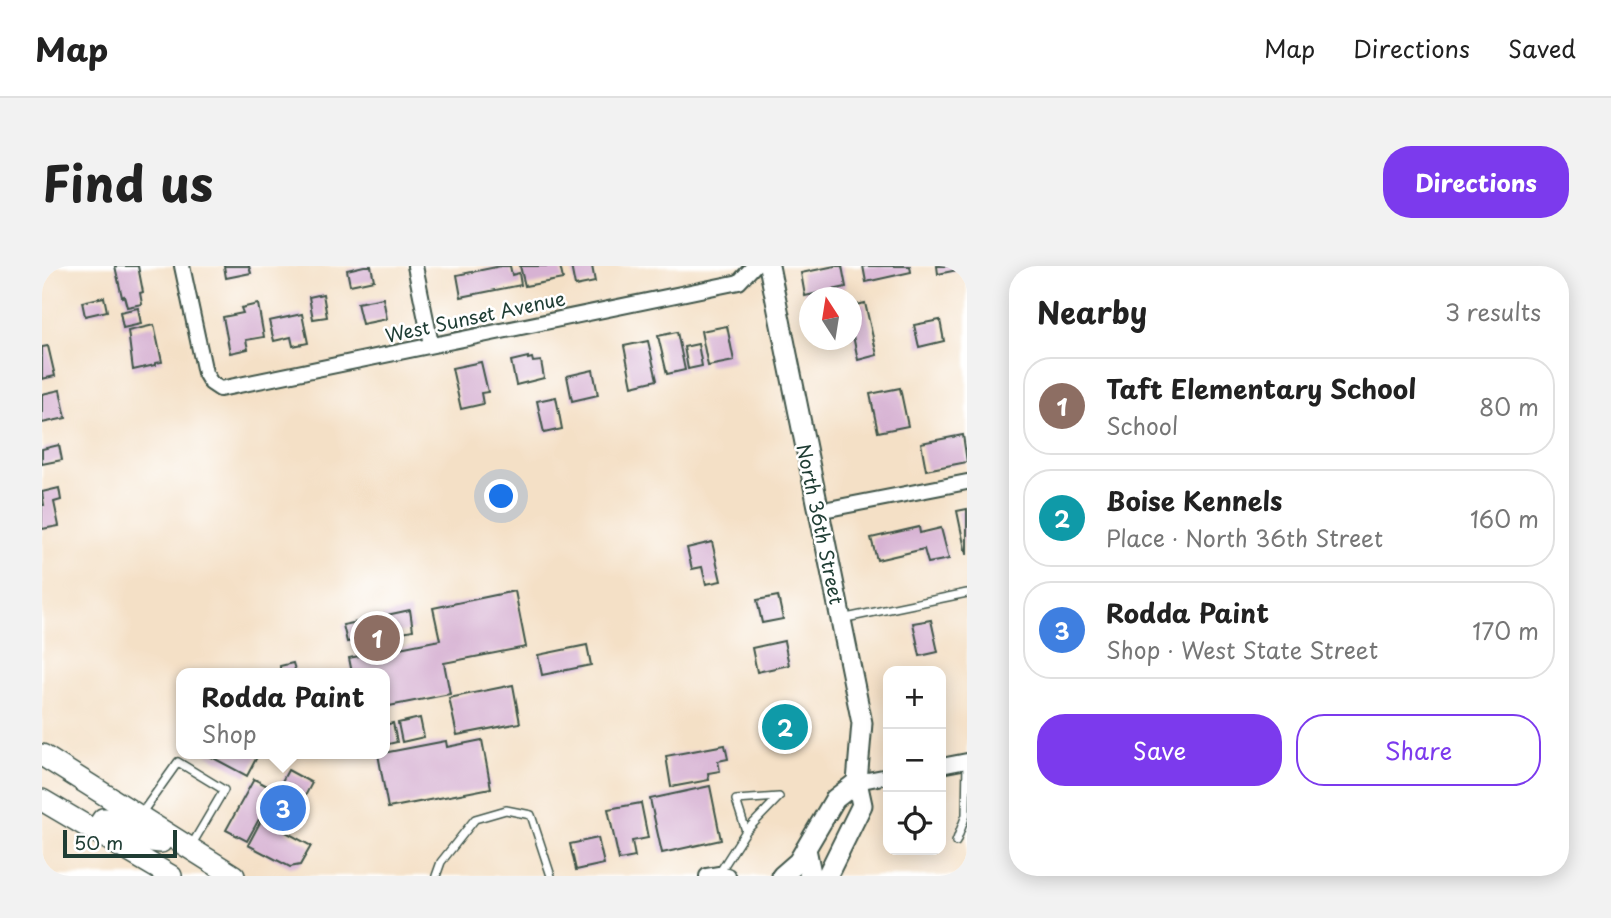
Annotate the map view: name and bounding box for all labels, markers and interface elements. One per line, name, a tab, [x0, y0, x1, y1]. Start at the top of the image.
text: Map	[35, 23, 108, 73]
text: Map	[1264, 30, 1315, 66]
text: Directions	[1353, 30, 1470, 66]
text: Saved	[1508, 30, 1576, 66]
text: Find us	[42, 145, 213, 219]
button: Directions	[1383, 146, 1569, 218]
street label: West Sunset Avenue	[382, 283, 568, 349]
north arrow	[799, 287, 862, 350]
text: Nearby	[1037, 289, 1147, 334]
text: 3 results	[1445, 294, 1541, 329]
text: Taft Elementary School	[1106, 369, 1416, 408]
text: 1	[1057, 389, 1068, 424]
text: 80 m	[1479, 389, 1539, 424]
text: School	[1106, 408, 1178, 443]
street label: North 36th Street	[790, 441, 852, 607]
your location	[484, 479, 518, 513]
text: Boise Kennels	[1106, 481, 1282, 520]
text: 2	[1054, 501, 1070, 536]
text: 160 m	[1470, 501, 1539, 536]
text: Place · North 36th Street	[1106, 520, 1383, 555]
text: Rodda Paint	[1106, 593, 1269, 632]
pin: 1	[354, 612, 400, 664]
text: 3	[1054, 613, 1070, 648]
text: 170 m	[1472, 613, 1539, 648]
text: Shop · West State Street	[1106, 632, 1378, 667]
map controls	[883, 666, 946, 855]
button: +	[883, 666, 946, 729]
popup	[176, 668, 390, 759]
text: Rodda Paint	[202, 677, 364, 716]
pin: 2	[762, 701, 808, 753]
button: Save	[1037, 714, 1282, 786]
button: Share	[1296, 714, 1541, 786]
text: Shop	[202, 716, 257, 751]
button: −	[883, 729, 946, 792]
pin: 3	[260, 782, 306, 834]
button: locate	[883, 792, 946, 855]
scale bar	[63, 827, 177, 859]
text: 50 m	[74, 828, 123, 856]

